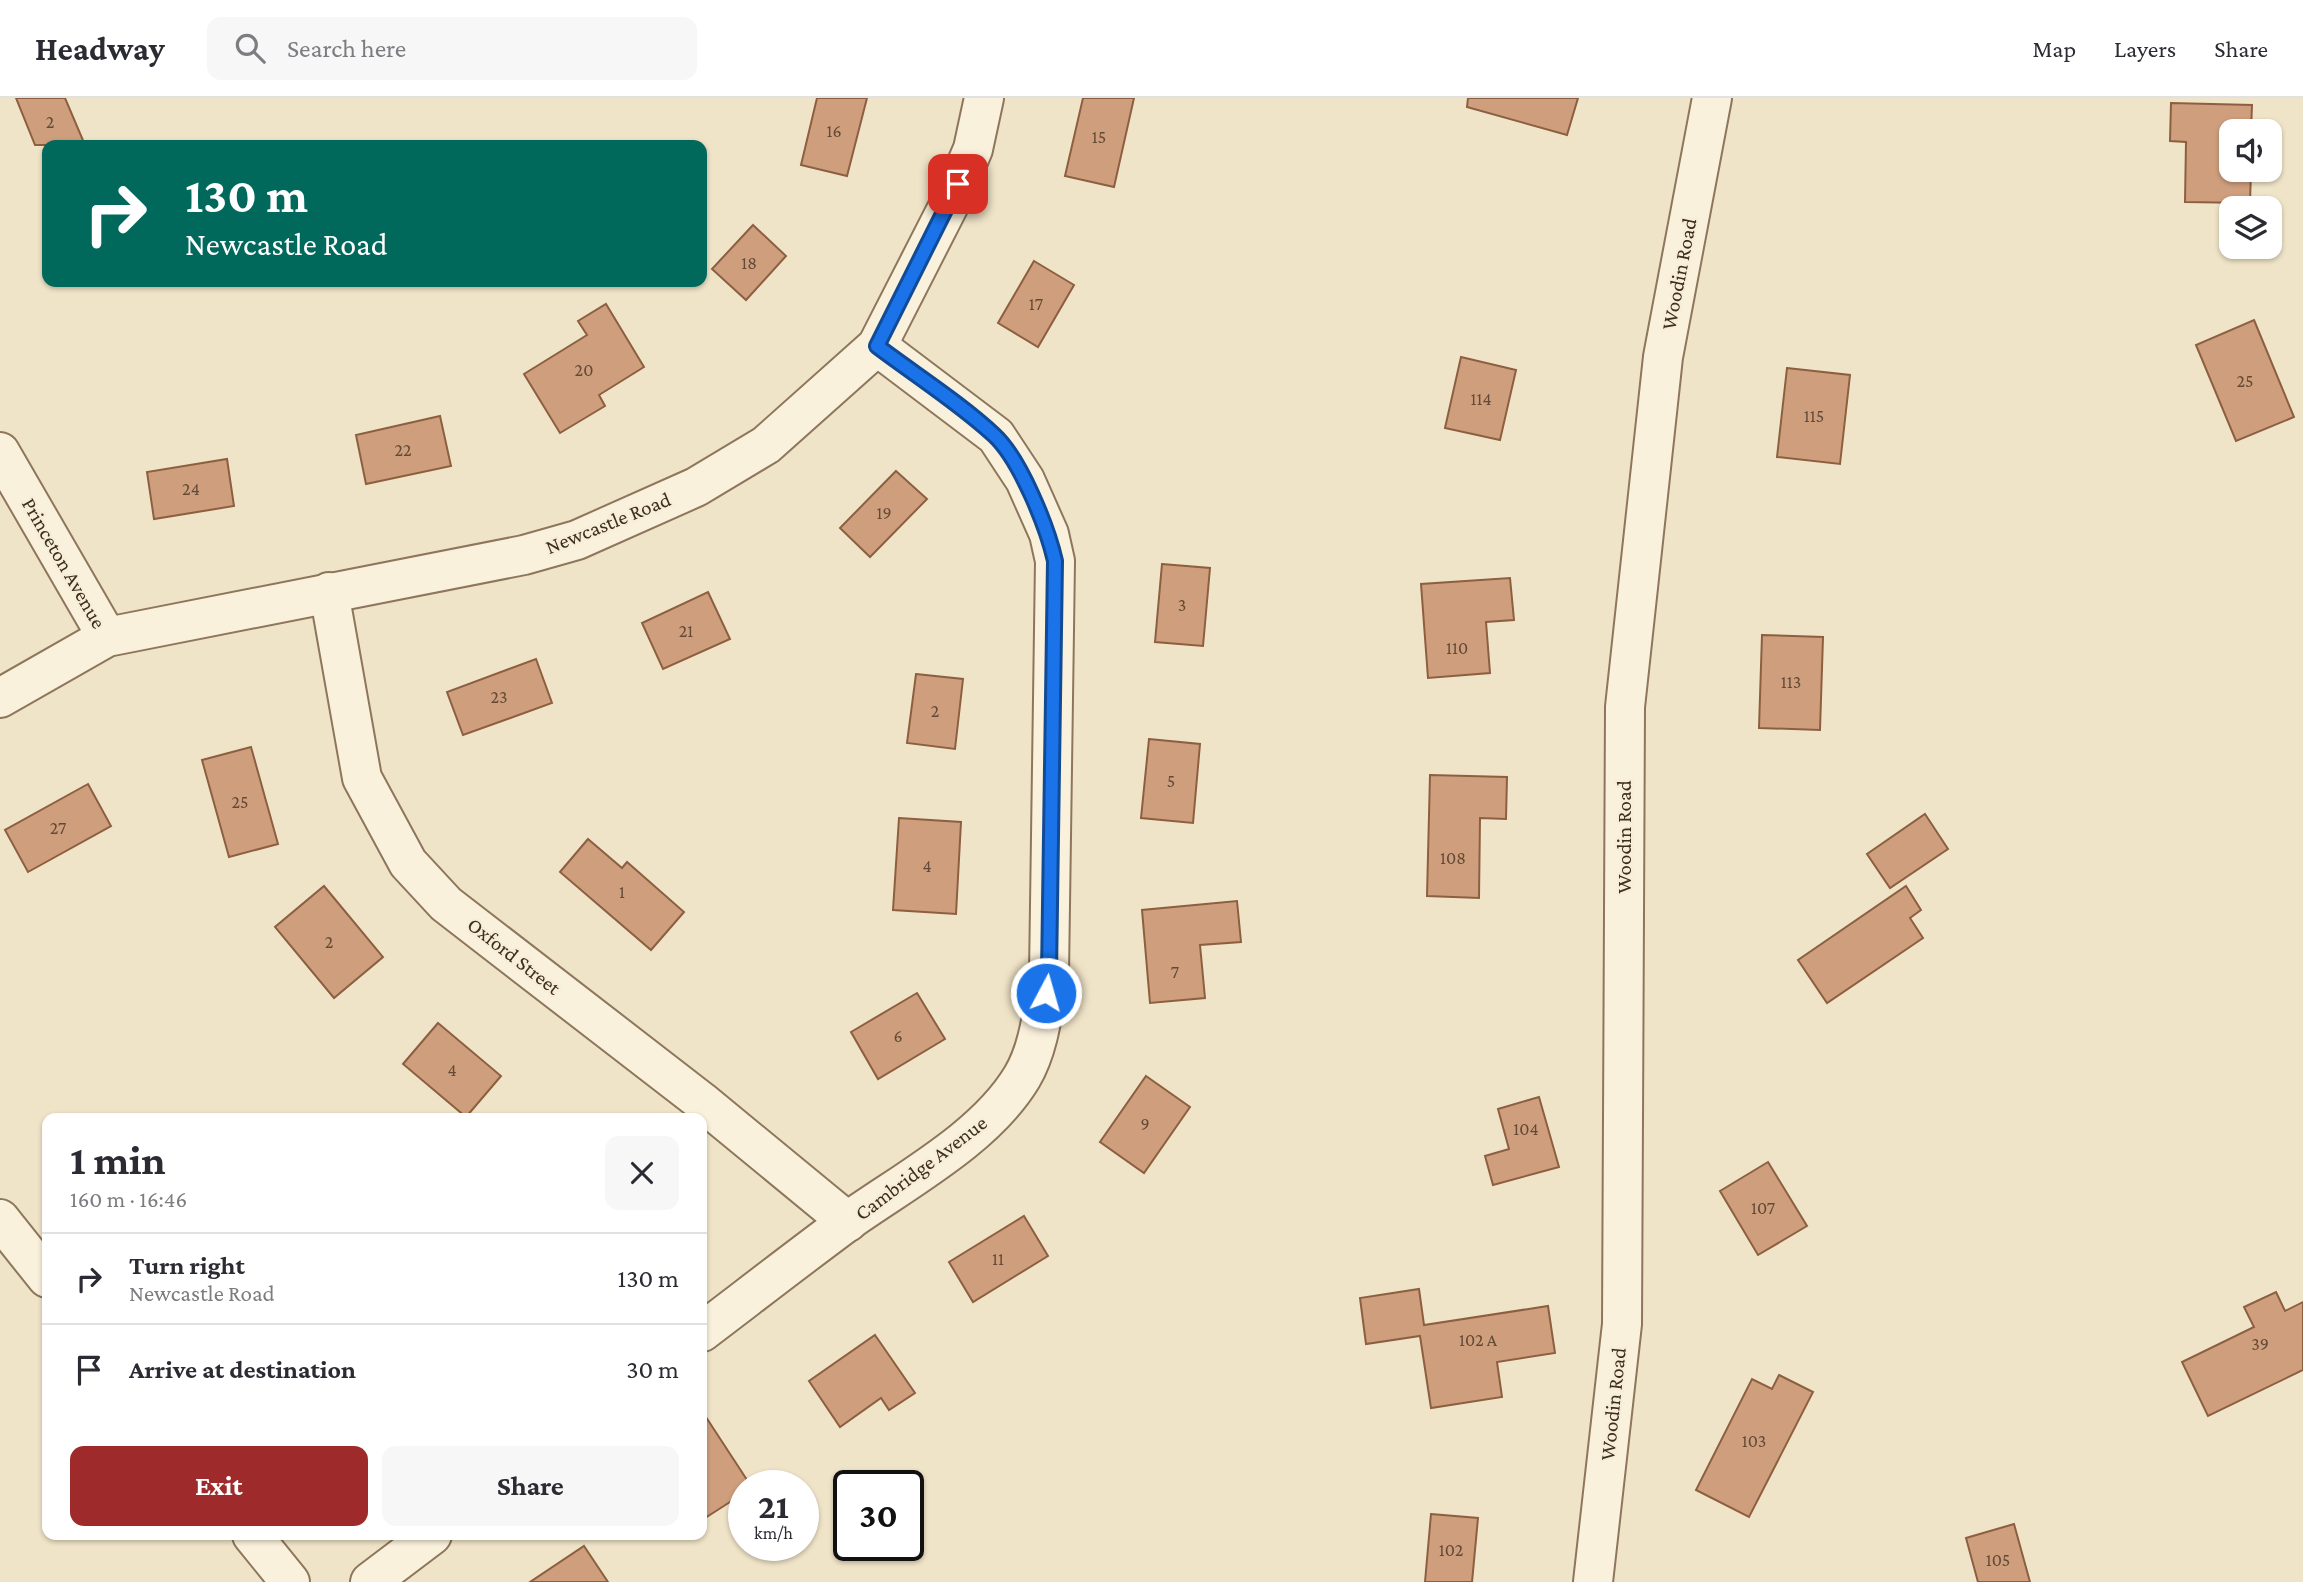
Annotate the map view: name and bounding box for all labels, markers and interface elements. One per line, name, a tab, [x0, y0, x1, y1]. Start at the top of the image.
search box	[207, 17, 697, 80]
icon: search	[231, 29, 269, 67]
text: Headway	[35, 30, 165, 67]
text: Search here	[287, 34, 406, 63]
text: Map	[2032, 35, 2076, 62]
text: Layers	[2114, 35, 2176, 62]
text: Share	[2214, 35, 2268, 62]
house number: 2	[46, 112, 54, 132]
map controls	[2219, 119, 2282, 259]
button: sound	[2219, 119, 2282, 182]
house number: 16	[826, 121, 842, 141]
house number: 15	[1092, 127, 1106, 147]
pin	[928, 154, 988, 214]
icon: arrive	[939, 165, 977, 203]
icon: right	[70, 168, 161, 259]
text: 130 m	[185, 168, 308, 223]
button: layers	[2219, 196, 2282, 259]
street label: Woodin Road	[1656, 216, 1702, 332]
text: Newcastle Road	[185, 226, 388, 262]
house number: 18	[741, 253, 757, 273]
house number: 17	[1029, 294, 1043, 314]
house number: 20	[575, 360, 593, 380]
house number: 25	[2236, 371, 2254, 391]
house number: 114	[1470, 389, 1492, 409]
house number: 115	[1804, 406, 1824, 426]
house number: 22	[394, 440, 412, 460]
house number: 24	[182, 479, 200, 499]
street label: Newcastle Road	[542, 487, 674, 559]
street label: Princeton Avenue	[17, 493, 111, 633]
house number: 19	[876, 503, 892, 523]
house number: 3	[1178, 595, 1186, 615]
house number: 21	[679, 621, 693, 641]
house number: 110	[1446, 638, 1468, 658]
house number: 113	[1781, 672, 1801, 692]
house number: 23	[490, 687, 508, 707]
house number: 2	[931, 701, 939, 721]
house number: 5	[1167, 771, 1175, 791]
street label: Woodin Road	[1612, 780, 1636, 894]
house number: 25	[231, 792, 249, 812]
house number: 27	[50, 818, 66, 838]
house number: 108	[1440, 848, 1466, 868]
house number: 4	[922, 856, 932, 876]
house number: 1	[619, 882, 625, 902]
street label: Oxford Street	[463, 912, 566, 1000]
house number: 2	[325, 932, 333, 952]
position arrow	[1009, 956, 1083, 1030]
house number: 7	[1171, 962, 1179, 982]
house number: 6	[893, 1026, 903, 1046]
house number: 4	[447, 1060, 457, 1080]
street label: Cambridge Avenue	[850, 1111, 992, 1225]
house number: 9	[1140, 1114, 1150, 1134]
house number: 104	[1513, 1119, 1539, 1139]
text: 1 min	[70, 1136, 166, 1183]
button: close	[605, 1136, 679, 1210]
text: 160 m · 16:46	[70, 1186, 187, 1212]
house number: 107	[1751, 1198, 1775, 1218]
house number: 11	[992, 1249, 1004, 1269]
text: Turn right	[129, 1251, 245, 1280]
icon: right	[70, 1260, 108, 1298]
text: 130 m	[618, 1264, 679, 1293]
text: Newcastle Road	[129, 1280, 275, 1306]
house number: 102 A	[1459, 1330, 1498, 1350]
house number: 39	[2251, 1334, 2269, 1354]
street label: Woodin Road	[1595, 1346, 1631, 1462]
icon: arrive	[70, 1351, 108, 1389]
text: Arrive at destination	[129, 1355, 356, 1384]
text: 30 m	[626, 1355, 679, 1384]
house number: 103	[1742, 1431, 1766, 1451]
button: Exit	[70, 1446, 368, 1526]
button: Share	[382, 1446, 679, 1526]
speed limit sign: 30	[833, 1470, 924, 1561]
text: 21	[758, 1487, 789, 1526]
text: km/h	[754, 1523, 793, 1543]
house number: 102	[1439, 1540, 1463, 1560]
house number: 105	[1986, 1550, 2010, 1570]

